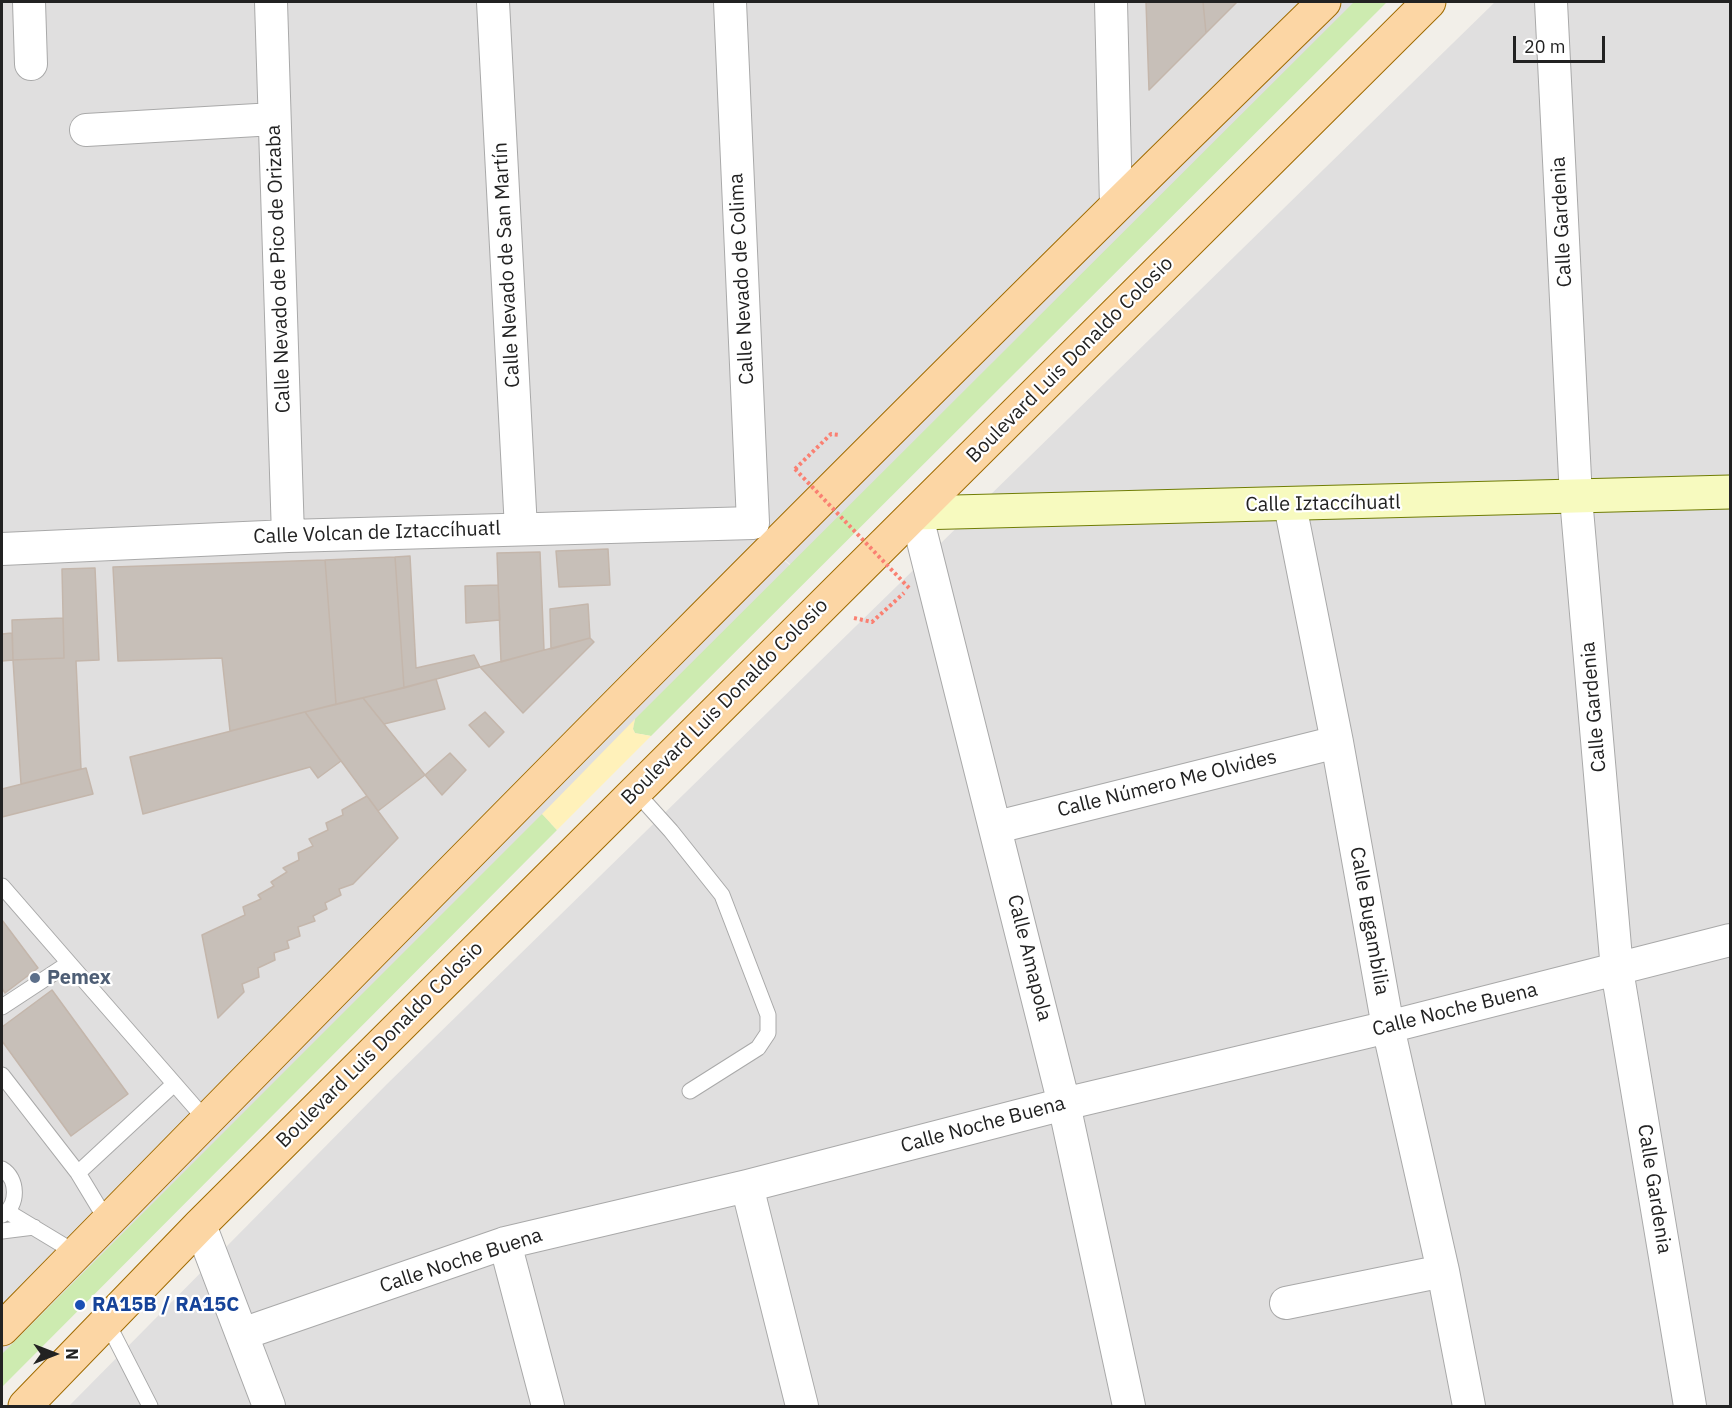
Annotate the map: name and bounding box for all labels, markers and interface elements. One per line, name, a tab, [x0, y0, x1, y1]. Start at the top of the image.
scale bar	[1516, 24, 1608, 62]
text: 20 m	[1524, 35, 1566, 58]
street label: Calle Nevado de Pico de Orizaba	[262, 124, 296, 414]
street label: Calle Nevado de San Martín	[489, 142, 525, 388]
street label: Calle Gardenia	[1547, 156, 1577, 288]
street label: Calle Nevado de Colima	[724, 173, 760, 385]
street label: Boulevard Luis Donaldo Colosio	[962, 252, 1178, 468]
street label: Calle Iztaccíhuatl	[1245, 491, 1401, 517]
street label: Calle Volcan de Iztaccíhuatl	[253, 517, 501, 549]
street label: Boulevard Luis Donaldo Colosio	[617, 594, 833, 810]
street label: Calle Gardenia	[1576, 641, 1612, 773]
street label: Calle Número Me Olvides	[1055, 745, 1279, 823]
street label: Calle Bugambilia	[1344, 845, 1394, 997]
street label: Calle Amapola	[1002, 892, 1056, 1024]
street label: Boulevard Luis Donaldo Colosio	[272, 937, 488, 1153]
place label: Pemex	[47, 966, 111, 990]
marker: Pemex	[28, 971, 42, 985]
street label: Calle Noche Buena	[1370, 978, 1540, 1042]
street label: Calle Noche Buena	[898, 1091, 1068, 1159]
street label: Calle Gardenia	[1632, 1122, 1676, 1256]
street label: Calle Noche Buena	[377, 1223, 545, 1299]
place label: RA15B / RA15C	[92, 1293, 239, 1317]
marker: RA15B / RA15C	[73, 1298, 87, 1312]
north arrow	[24, 1324, 84, 1384]
text: N	[62, 1348, 82, 1360]

